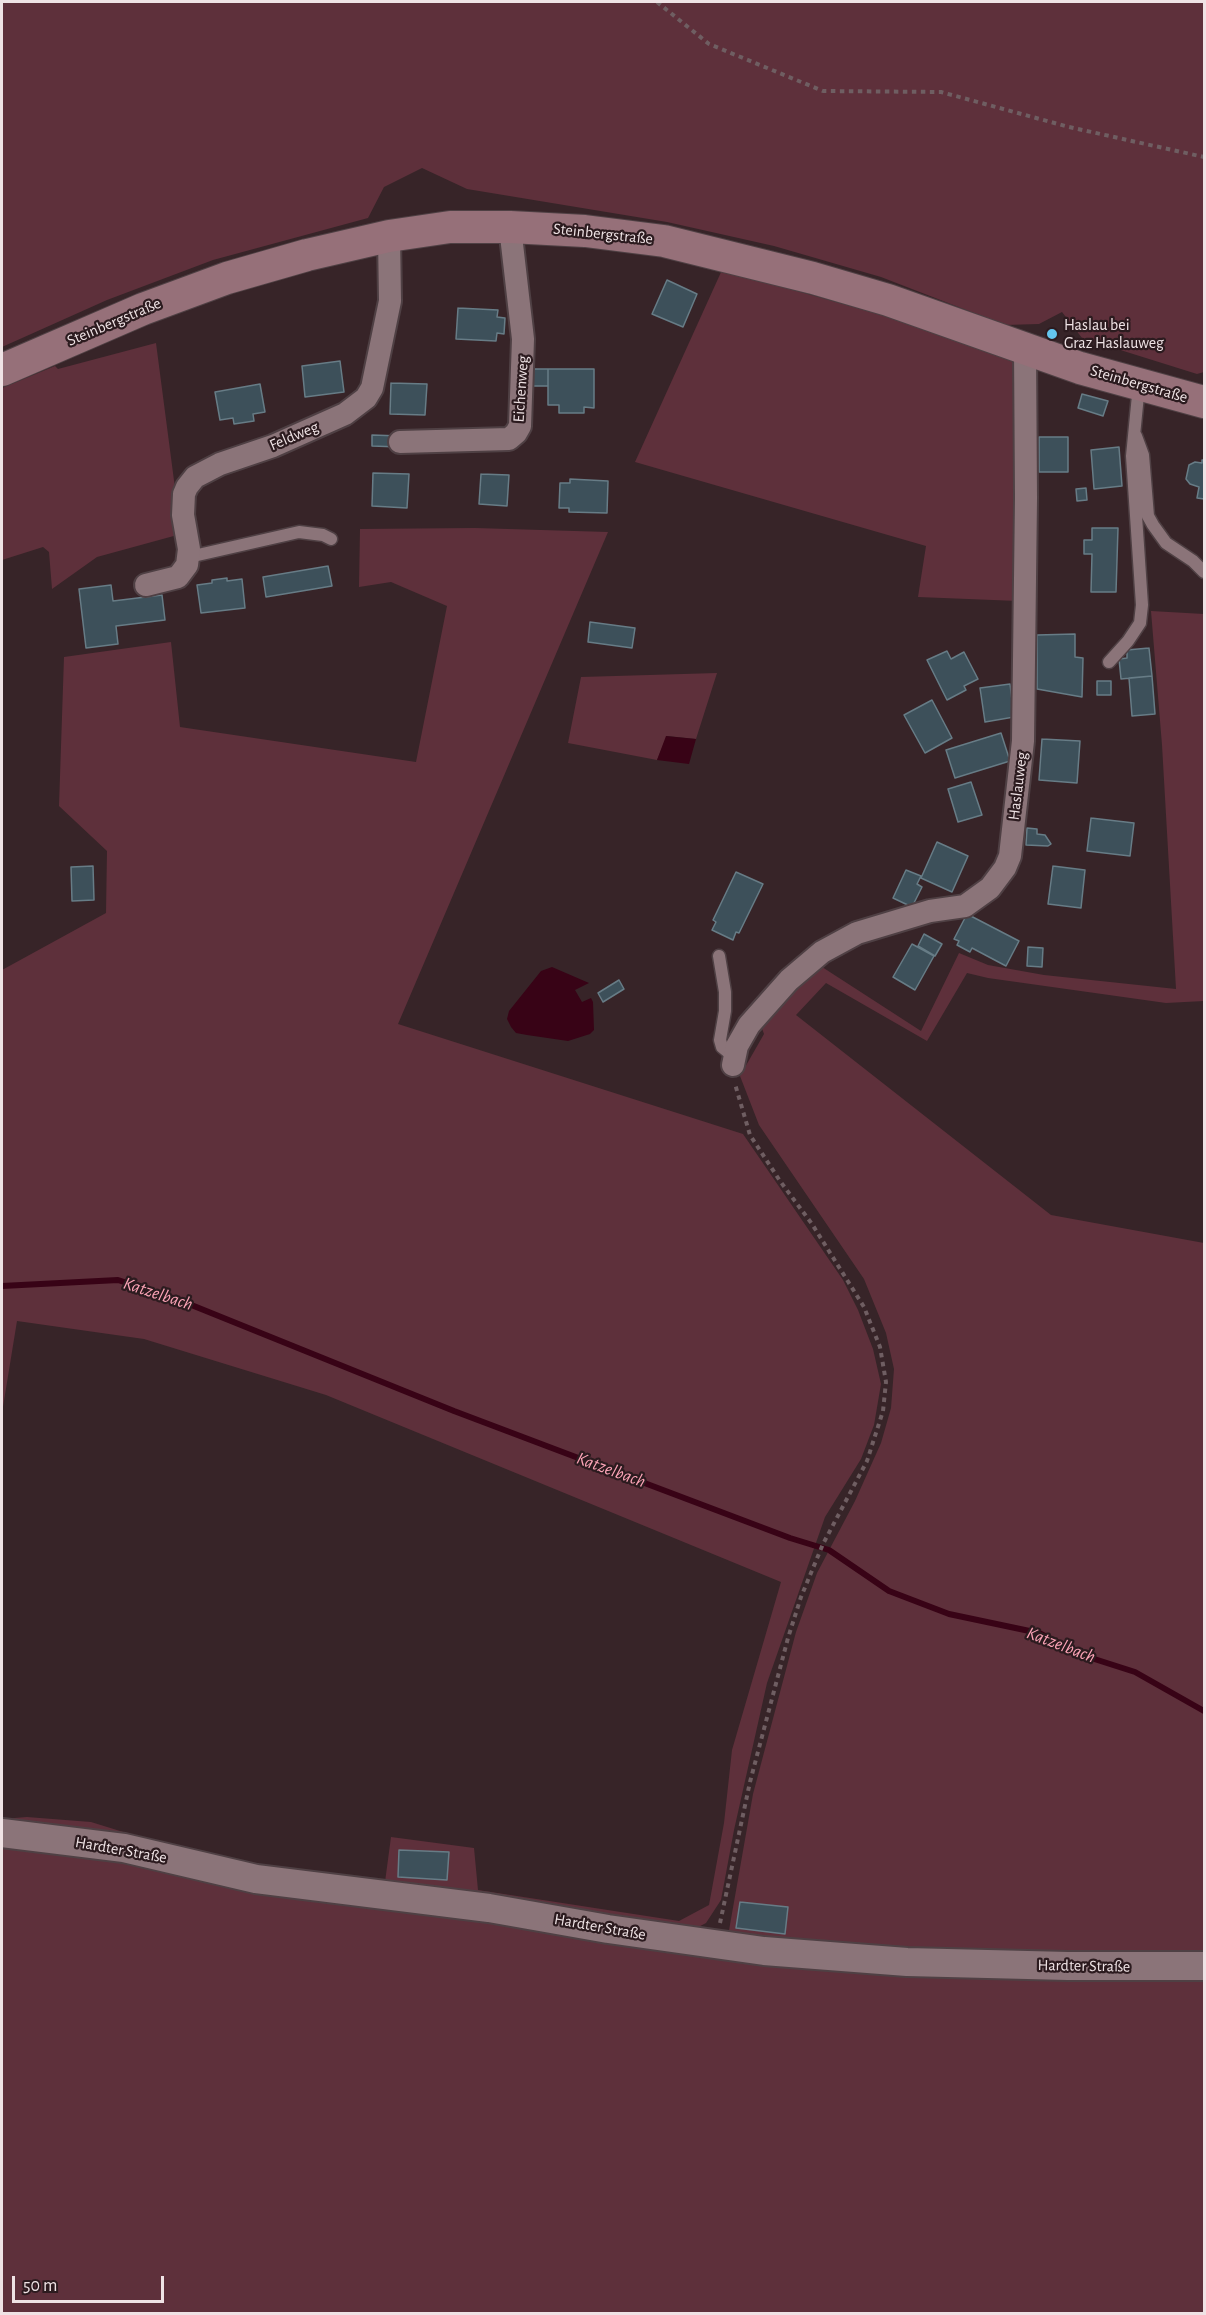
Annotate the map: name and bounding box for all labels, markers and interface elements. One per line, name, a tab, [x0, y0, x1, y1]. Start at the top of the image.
street label: Steinbergstraße	[552, 219, 654, 249]
street label: Steinbergstraße	[64, 294, 164, 350]
place label: Haslau bei Graz Haslauweg	[1064, 315, 1164, 353]
marker: Haslau bei Graz Haslauweg	[1045, 327, 1059, 341]
street label: Eichenweg	[509, 355, 533, 423]
street label: Steinbergstraße	[1088, 361, 1190, 407]
street label: Feldweg	[267, 417, 321, 455]
street label: Haslauweg	[1004, 751, 1032, 821]
water label: Katzelbach	[121, 1273, 195, 1315]
water label: Katzelbach	[574, 1448, 648, 1492]
water label: Katzelbach	[1024, 1622, 1098, 1668]
street label: Hardter Straße	[74, 1833, 168, 1867]
street label: Hardter Straße	[553, 1910, 647, 1944]
street label: Hardter Straße	[1038, 1956, 1130, 1976]
scale bar	[15, 2264, 166, 2302]
text: 50 m	[23, 2277, 57, 2295]

